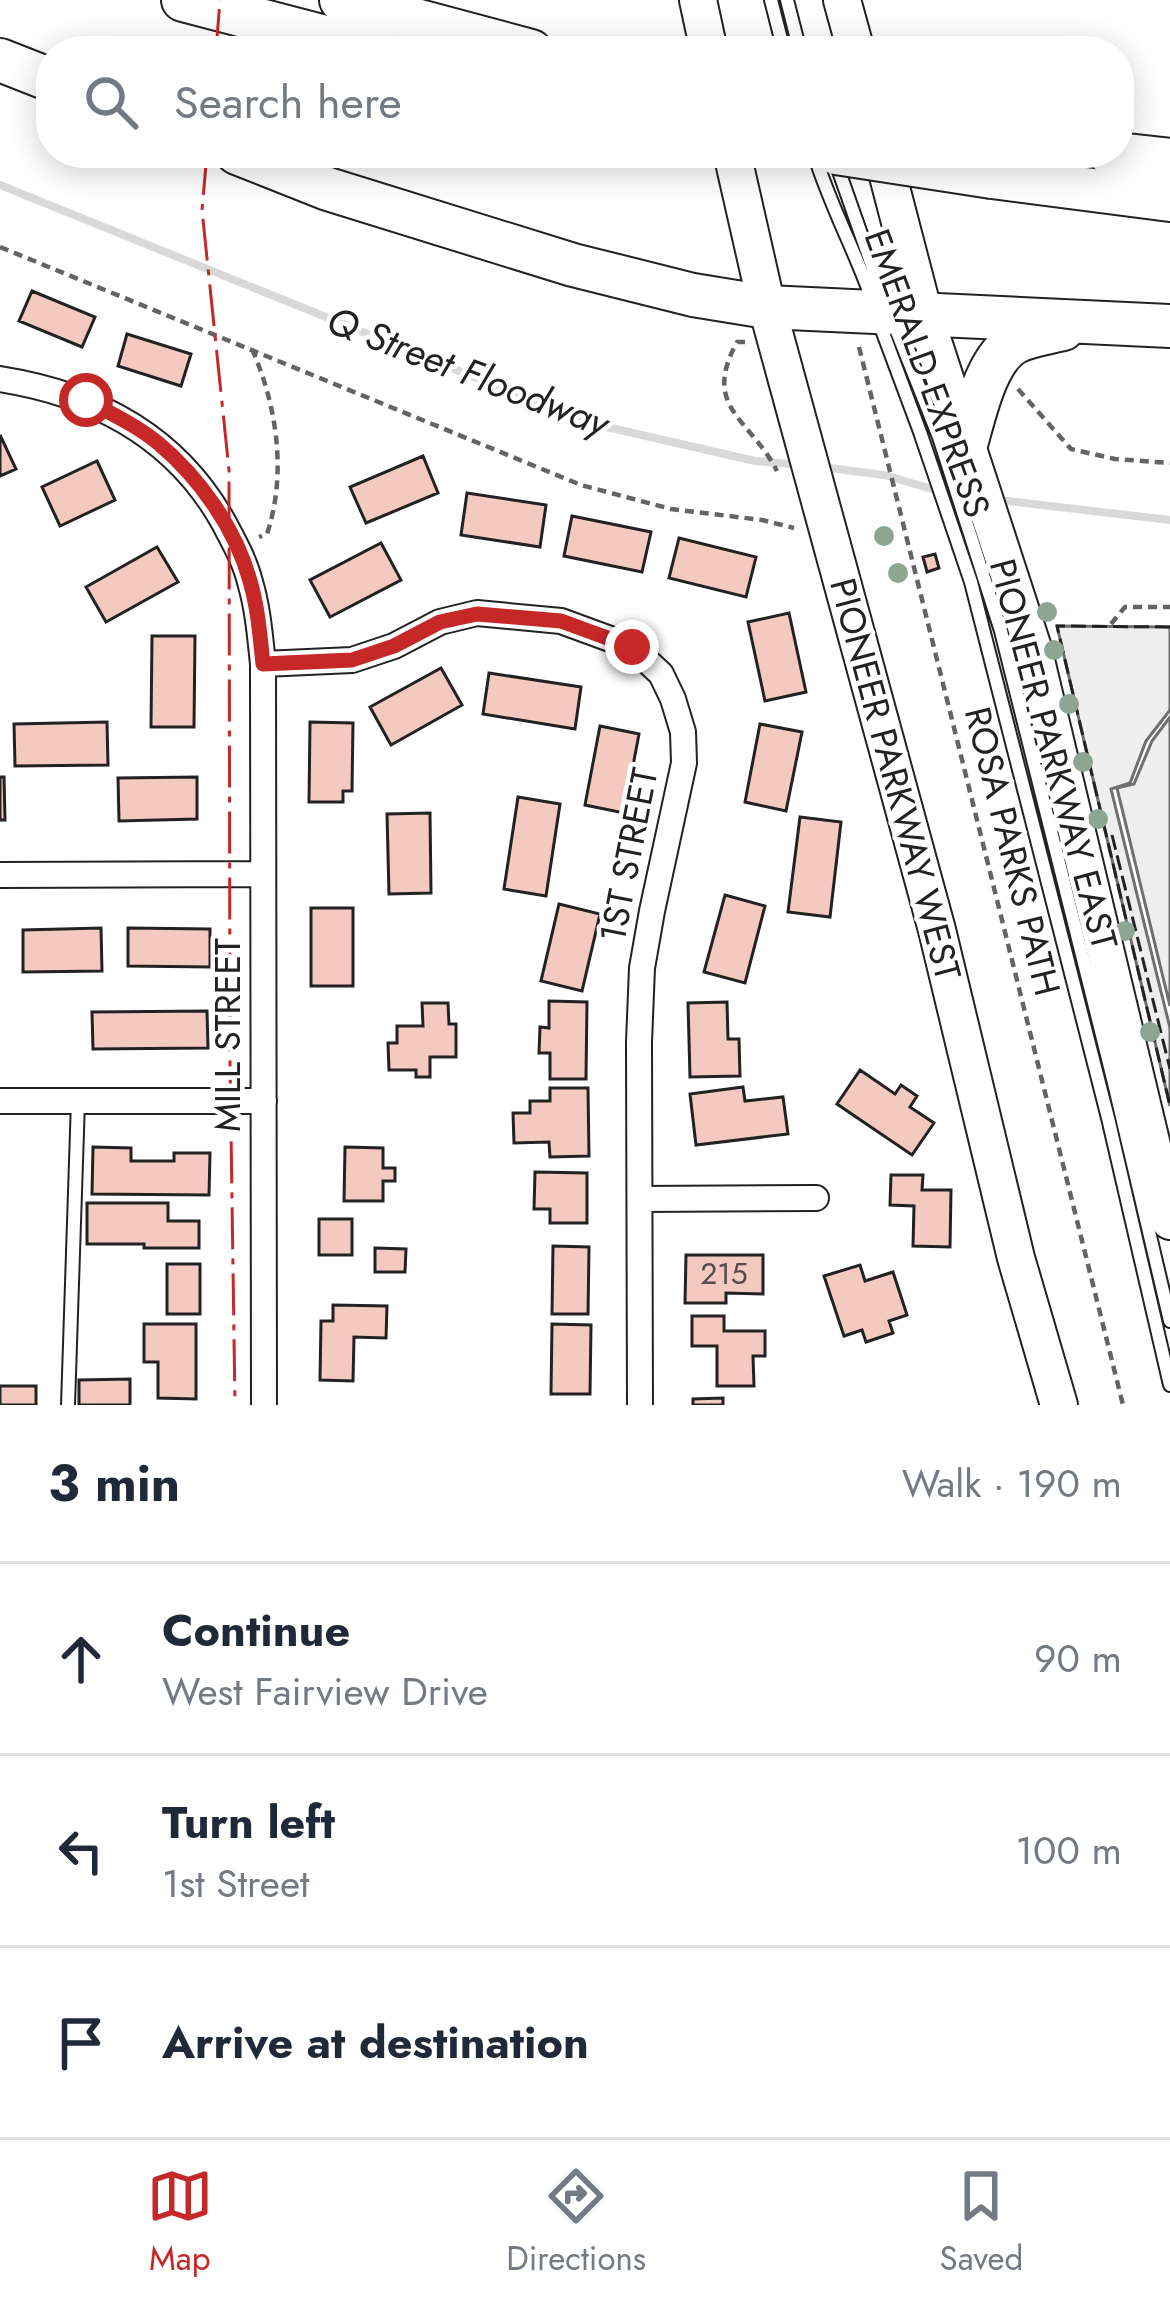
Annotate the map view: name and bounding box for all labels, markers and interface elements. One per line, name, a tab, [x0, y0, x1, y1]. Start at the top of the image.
search box	[36, 36, 1134, 168]
icon: search	[78, 69, 144, 135]
text: Search here	[174, 70, 402, 135]
street label: EMERALD EXPRESS	[852, 222, 1004, 524]
water label: Q Street Floodway	[319, 291, 619, 452]
route start	[59, 373, 113, 427]
street label: PIONEER PARKWAY EAST	[977, 553, 1131, 955]
street label: PIONEER PARKWAY WEST	[817, 572, 975, 986]
route end	[605, 620, 659, 674]
street label: ROSA PARKS PATH	[952, 701, 1074, 1001]
street label: 1ST STREET	[586, 763, 670, 947]
street label: MILL STREET	[201, 938, 253, 1132]
house number: 215	[700, 1252, 748, 1295]
text: 3 min	[48, 1446, 180, 1520]
text: Walk · 190 m	[902, 1455, 1122, 1512]
text: Continue	[162, 1598, 350, 1663]
icon: ahead	[48, 1626, 114, 1692]
text: 90 m	[1034, 1630, 1122, 1687]
text: West Fairview Drive	[162, 1663, 488, 1720]
text: Turn left	[162, 1790, 335, 1855]
icon: left	[48, 1818, 114, 1884]
text: 100 m	[1016, 1822, 1122, 1879]
text: 1st Street	[162, 1855, 309, 1912]
icon: arrive	[48, 2010, 114, 2076]
text: Arrive at destination	[162, 2010, 589, 2075]
tab: Map	[147, 2163, 213, 2282]
tab: Directions	[506, 2163, 646, 2282]
tab: Saved	[940, 2163, 1023, 2282]

